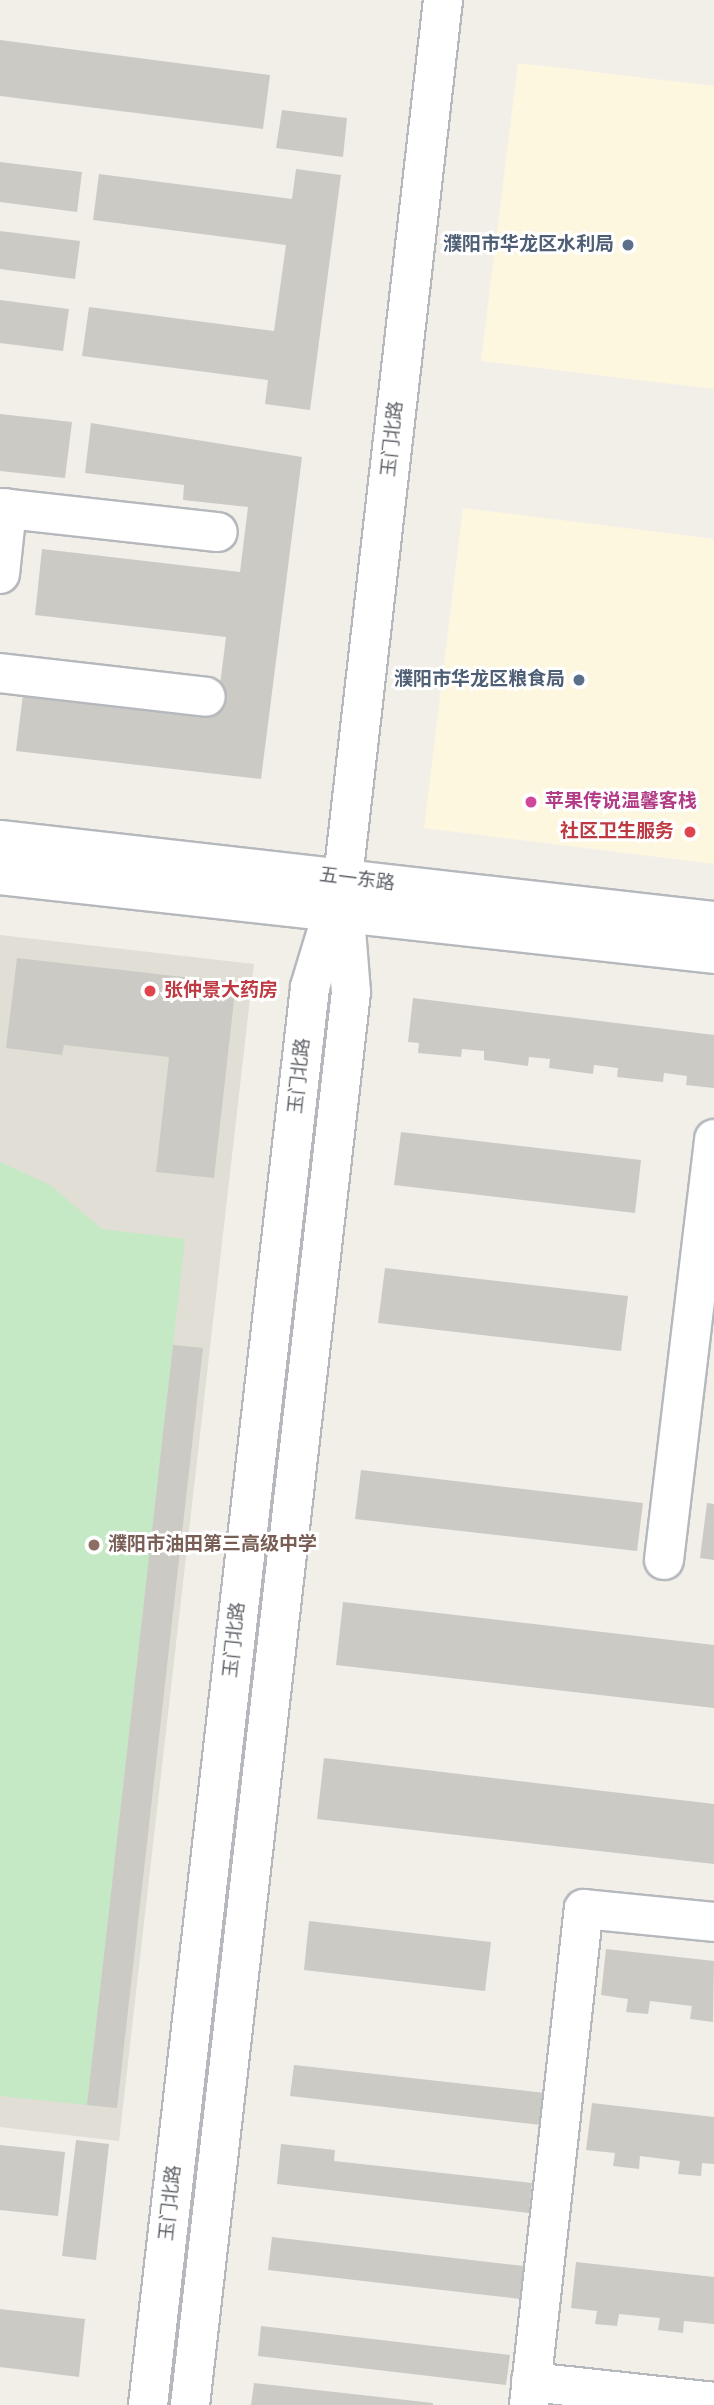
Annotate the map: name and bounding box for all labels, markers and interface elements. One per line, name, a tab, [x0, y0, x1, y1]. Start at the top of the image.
place label: 濮阳市华龙区水利局	[443, 234, 614, 256]
marker: 濮阳市华龙区水利局	[620, 237, 636, 253]
street label: 玉门北路	[378, 400, 408, 478]
place label: 濮阳市华龙区粮食局	[394, 669, 565, 691]
marker: 濮阳市华龙区粮食局	[571, 672, 587, 688]
place label: 苹果传说温馨客栈	[545, 791, 697, 813]
marker: 苹果传说温馨客栈	[523, 794, 539, 810]
place label: 社区卫生服务	[560, 821, 674, 843]
marker: 社区卫生服务	[680, 822, 700, 842]
street label: 五一东路	[318, 864, 396, 896]
place label: 张仲景大药房	[164, 980, 278, 1002]
marker: 张仲景大药房	[142, 983, 158, 999]
street label: 玉门北路	[285, 1037, 315, 1115]
place label: 濮阳市油田第三高级中学	[108, 1534, 317, 1556]
marker: 濮阳市油田第三高级中学	[86, 1537, 102, 1553]
street label: 玉门北路	[220, 1601, 250, 1679]
street label: 玉门北路	[156, 2164, 186, 2242]

